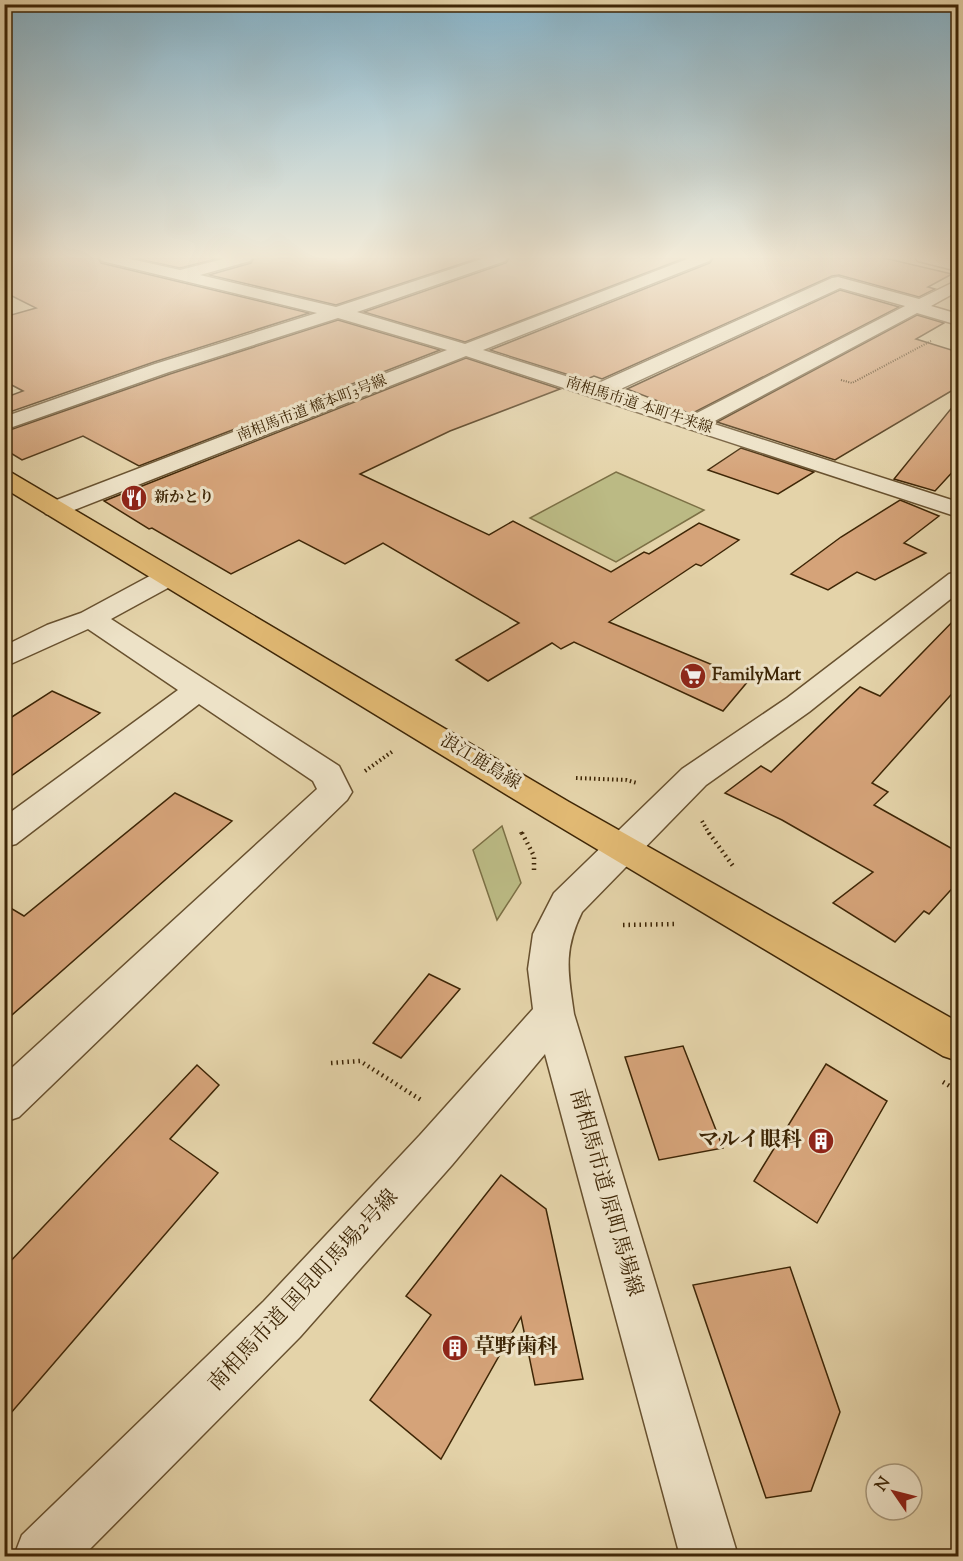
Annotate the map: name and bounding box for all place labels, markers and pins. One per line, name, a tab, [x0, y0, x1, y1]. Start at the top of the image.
restaurant icon: 新かとり	[119, 483, 149, 513]
place label: 新かとり	[154, 488, 214, 509]
supermarket icon: FamilyMart	[678, 661, 708, 691]
place label: FamilyMart	[712, 663, 802, 689]
place label: マルイ眼科	[698, 1126, 802, 1156]
building icon: マルイ眼科	[806, 1126, 836, 1156]
building icon: 草野歯科	[440, 1333, 470, 1363]
place label: 草野歯科	[474, 1333, 558, 1363]

